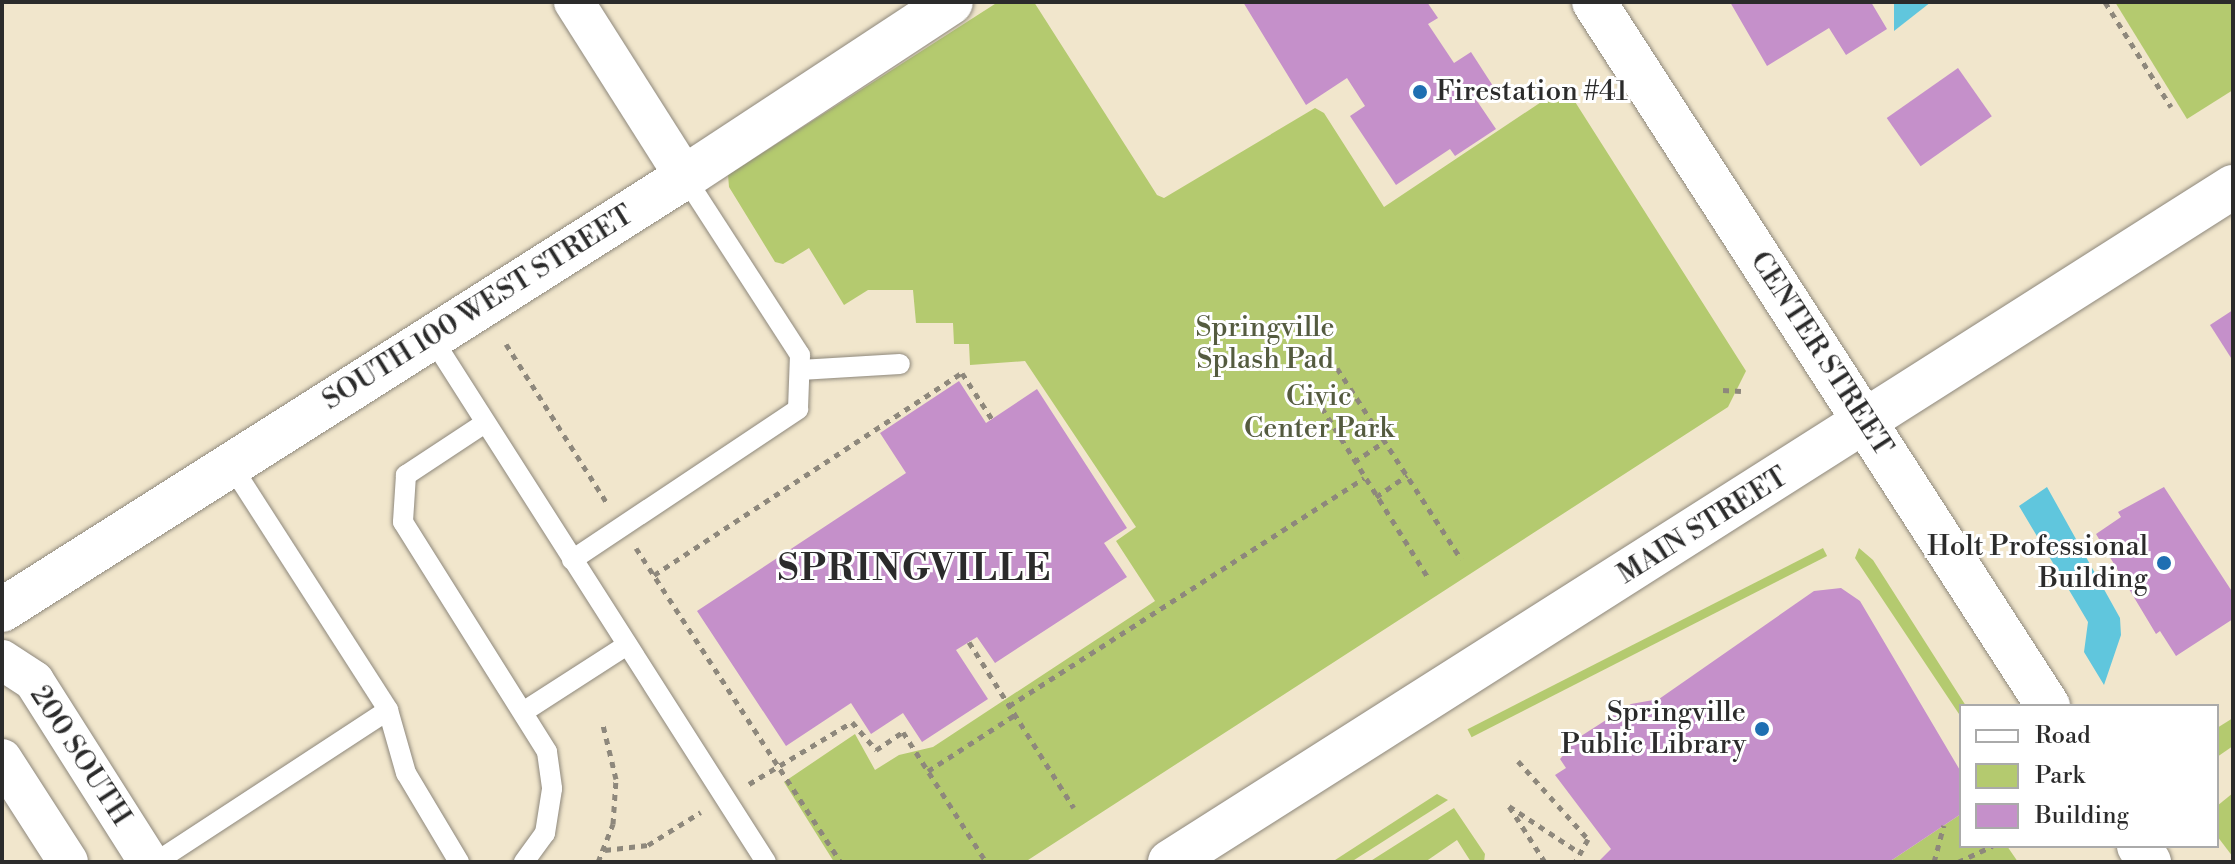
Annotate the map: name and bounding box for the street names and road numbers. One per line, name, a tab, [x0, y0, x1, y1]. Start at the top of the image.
street label: SOUTH 100 WEST STREET	[317, 198, 639, 418]
street label: CENTER STREET	[1742, 246, 1900, 462]
street label: MAIN STREET	[1612, 460, 1794, 592]
street label: 200 SOUTH	[22, 680, 138, 832]

